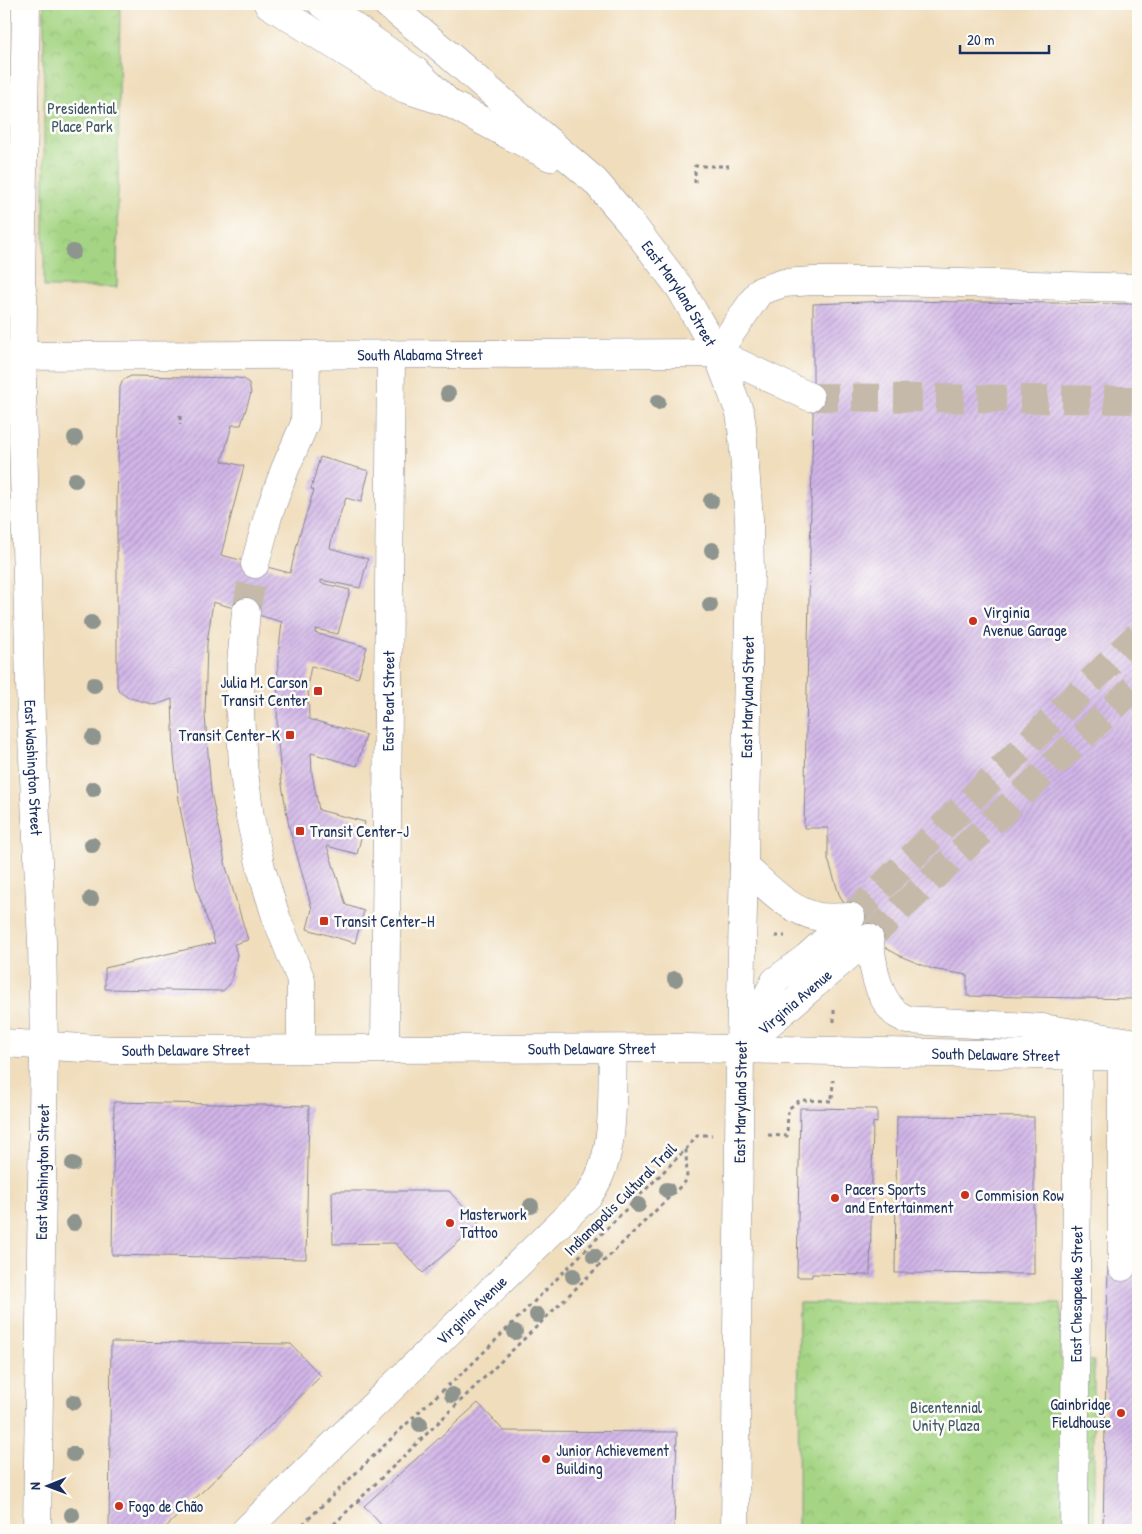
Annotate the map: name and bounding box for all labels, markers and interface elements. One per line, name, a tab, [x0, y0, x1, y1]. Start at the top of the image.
scale bar	[960, 22, 1048, 54]
text: 20 m	[967, 29, 994, 50]
park label: Presidential Place Park	[47, 97, 117, 137]
street label: East Maryland Street	[637, 236, 722, 351]
street label: South Alabama Street	[357, 343, 483, 366]
place label: Virginia Avenue Garage	[983, 601, 1068, 641]
marker: Virginia Avenue Garage	[967, 615, 979, 627]
street label: East Maryland Street	[735, 635, 759, 758]
street label: East Pearl Street	[377, 650, 399, 751]
place label: Julia M. Carson Transit Center	[220, 671, 308, 711]
marker: Julia M. Carson Transit Center	[312, 685, 324, 697]
street label: East Washington Street	[20, 699, 48, 837]
place label: Transit Center-K	[179, 724, 281, 746]
marker: Transit Center-K	[284, 729, 296, 741]
place label: Transit Center-J	[310, 820, 409, 842]
marker: Transit Center-J	[294, 825, 306, 837]
place label: Transit Center-H	[334, 910, 434, 932]
marker: Transit Center-H	[318, 915, 330, 927]
street label: Virginia Avenue	[753, 963, 837, 1040]
street label: South Delaware Street	[528, 1037, 656, 1060]
street label: South Delaware Street	[122, 1039, 250, 1061]
street label: East Maryland Street	[728, 1040, 752, 1163]
street label: South Delaware Street	[932, 1042, 1060, 1066]
street label: East Washington Street	[30, 1103, 54, 1240]
street label: Indianapolis Cultural Trail	[559, 1137, 682, 1260]
place label: Pacers Sports and Entertainment	[845, 1178, 954, 1218]
place label: Commision Row	[975, 1184, 1064, 1206]
marker: Commision Row	[959, 1189, 971, 1201]
marker: Pacers Sports and Entertainment	[829, 1192, 841, 1204]
place label: Masterwork Tattoo	[460, 1203, 527, 1243]
marker: Masterwork Tattoo	[444, 1217, 456, 1229]
street label: East Chesapeake Street	[1064, 1225, 1088, 1362]
street label: Virginia Avenue	[431, 1270, 512, 1350]
place label: Gainbridge Fieldhouse	[1050, 1393, 1112, 1433]
park label: Bicentennial Unity Plaza	[910, 1396, 983, 1436]
marker: Gainbridge Fieldhouse	[1115, 1407, 1127, 1419]
place label: Junior Achievement Building	[556, 1439, 669, 1479]
marker: Junior Achievement Building	[540, 1453, 552, 1465]
north arrow	[22, 1462, 72, 1512]
text: N	[25, 1482, 44, 1490]
place label: Fogo de Chão	[128, 1495, 204, 1517]
marker: Fogo de Chão	[113, 1500, 125, 1512]

